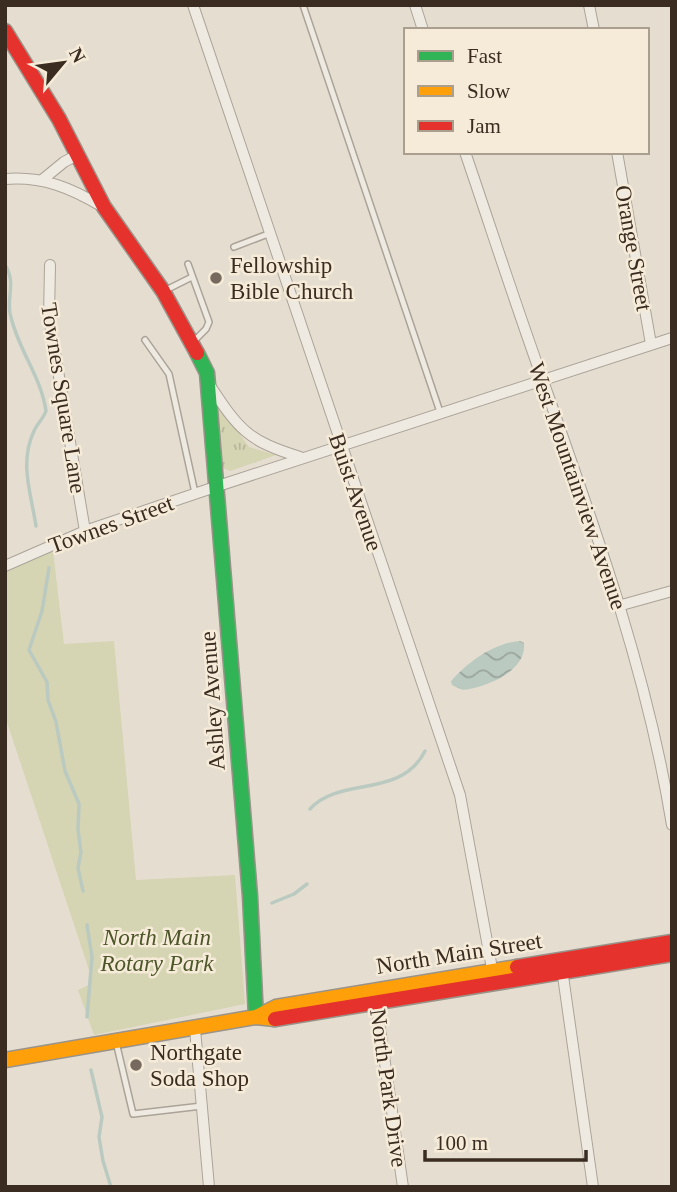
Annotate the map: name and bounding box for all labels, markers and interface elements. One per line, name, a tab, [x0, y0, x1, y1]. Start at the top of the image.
north arrow	[28, 28, 98, 98]
legend	[404, 28, 649, 154]
text: N	[65, 44, 90, 66]
text: Fast	[467, 44, 502, 68]
text: Slow	[467, 79, 511, 103]
text: Jam	[467, 114, 501, 138]
street label: Orange Street	[610, 183, 657, 313]
place label: Fellowship Bible Church	[230, 253, 354, 304]
marker: Fellowship Bible Church	[208, 270, 224, 286]
street label: Townes Square Lane	[36, 301, 91, 495]
street label: West Mountainview Avenue	[523, 359, 632, 613]
street label: Buist Avenue	[324, 430, 387, 554]
street label: Townes Street	[46, 490, 177, 559]
street label: Ashley Avenue	[195, 631, 230, 771]
park label: North Main Rotary Park	[99, 925, 214, 976]
street label: North Main Street	[374, 928, 544, 979]
street label: North Park Drive	[365, 1007, 412, 1169]
place label: Northgate Soda Shop	[150, 1040, 249, 1091]
marker: Northgate Soda Shop	[128, 1057, 144, 1073]
scale bar	[425, 1118, 586, 1162]
text: 100 m	[435, 1131, 488, 1155]

